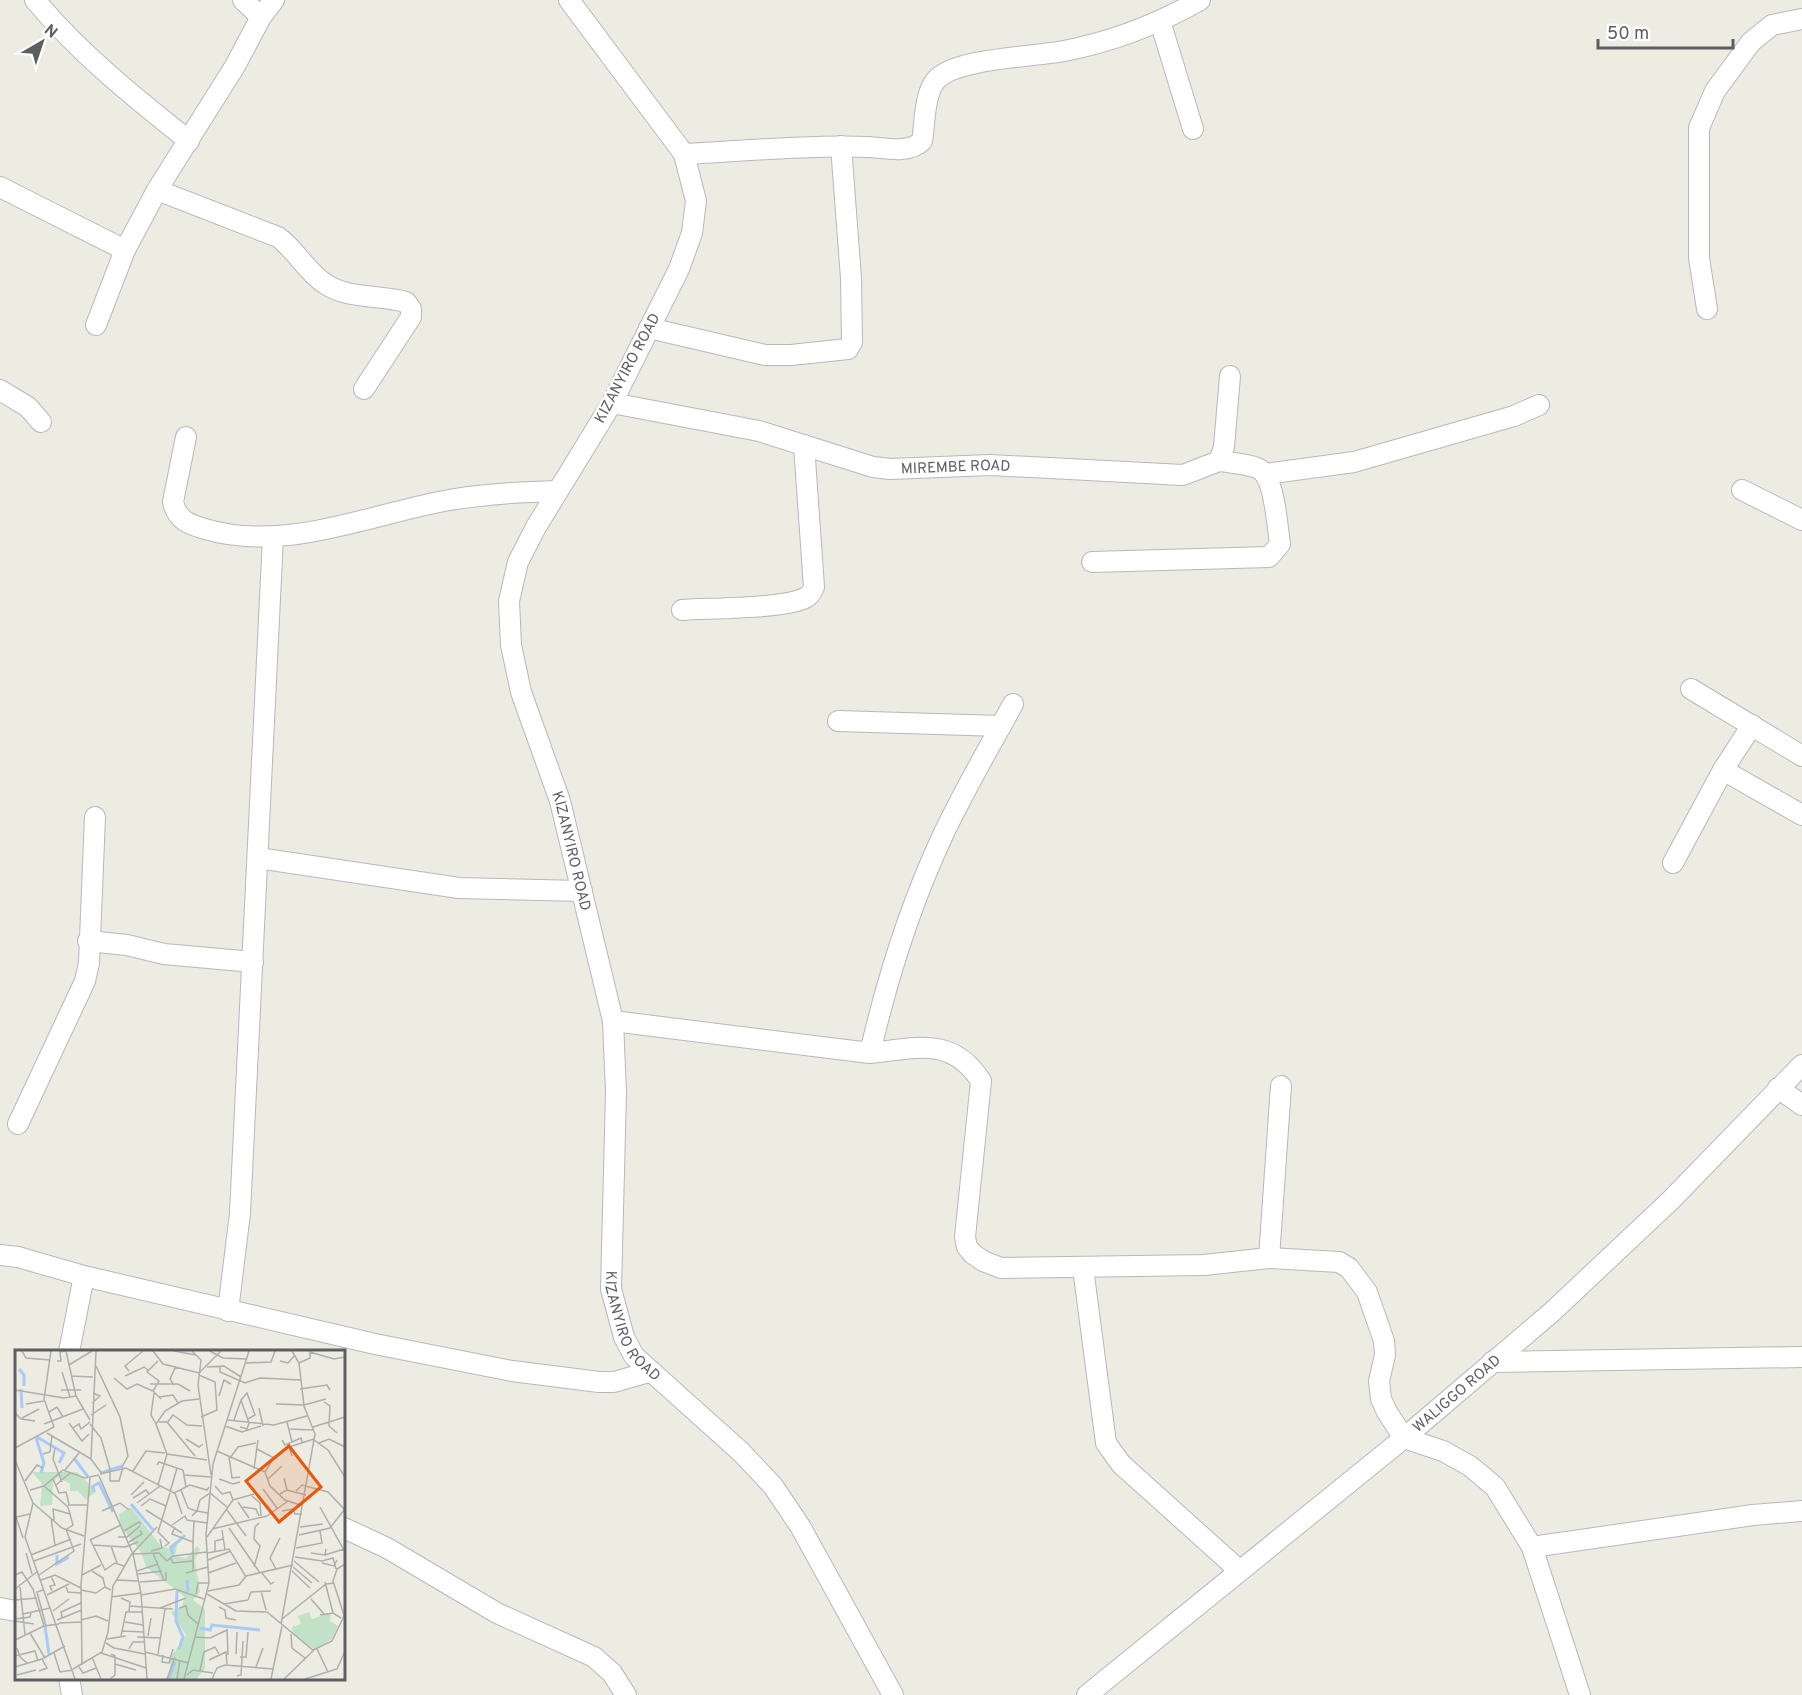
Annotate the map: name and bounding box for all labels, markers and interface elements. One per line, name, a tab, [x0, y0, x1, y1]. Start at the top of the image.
north arrow	[12, 12, 72, 72]
scale bar	[1598, 12, 1733, 50]
text: N	[39, 21, 61, 43]
text: 50 m	[1607, 23, 1649, 46]
street label: KIZANYIRO ROAD	[591, 310, 665, 427]
street label: MIREMBE ROAD	[900, 457, 1011, 480]
street label: KIZANYIRO ROAD	[546, 789, 594, 913]
street label: KIZANYIRO ROAD	[599, 1270, 664, 1386]
inset map	[15, 1350, 345, 1680]
street label: WALIGGO ROAD	[1409, 1352, 1505, 1437]

